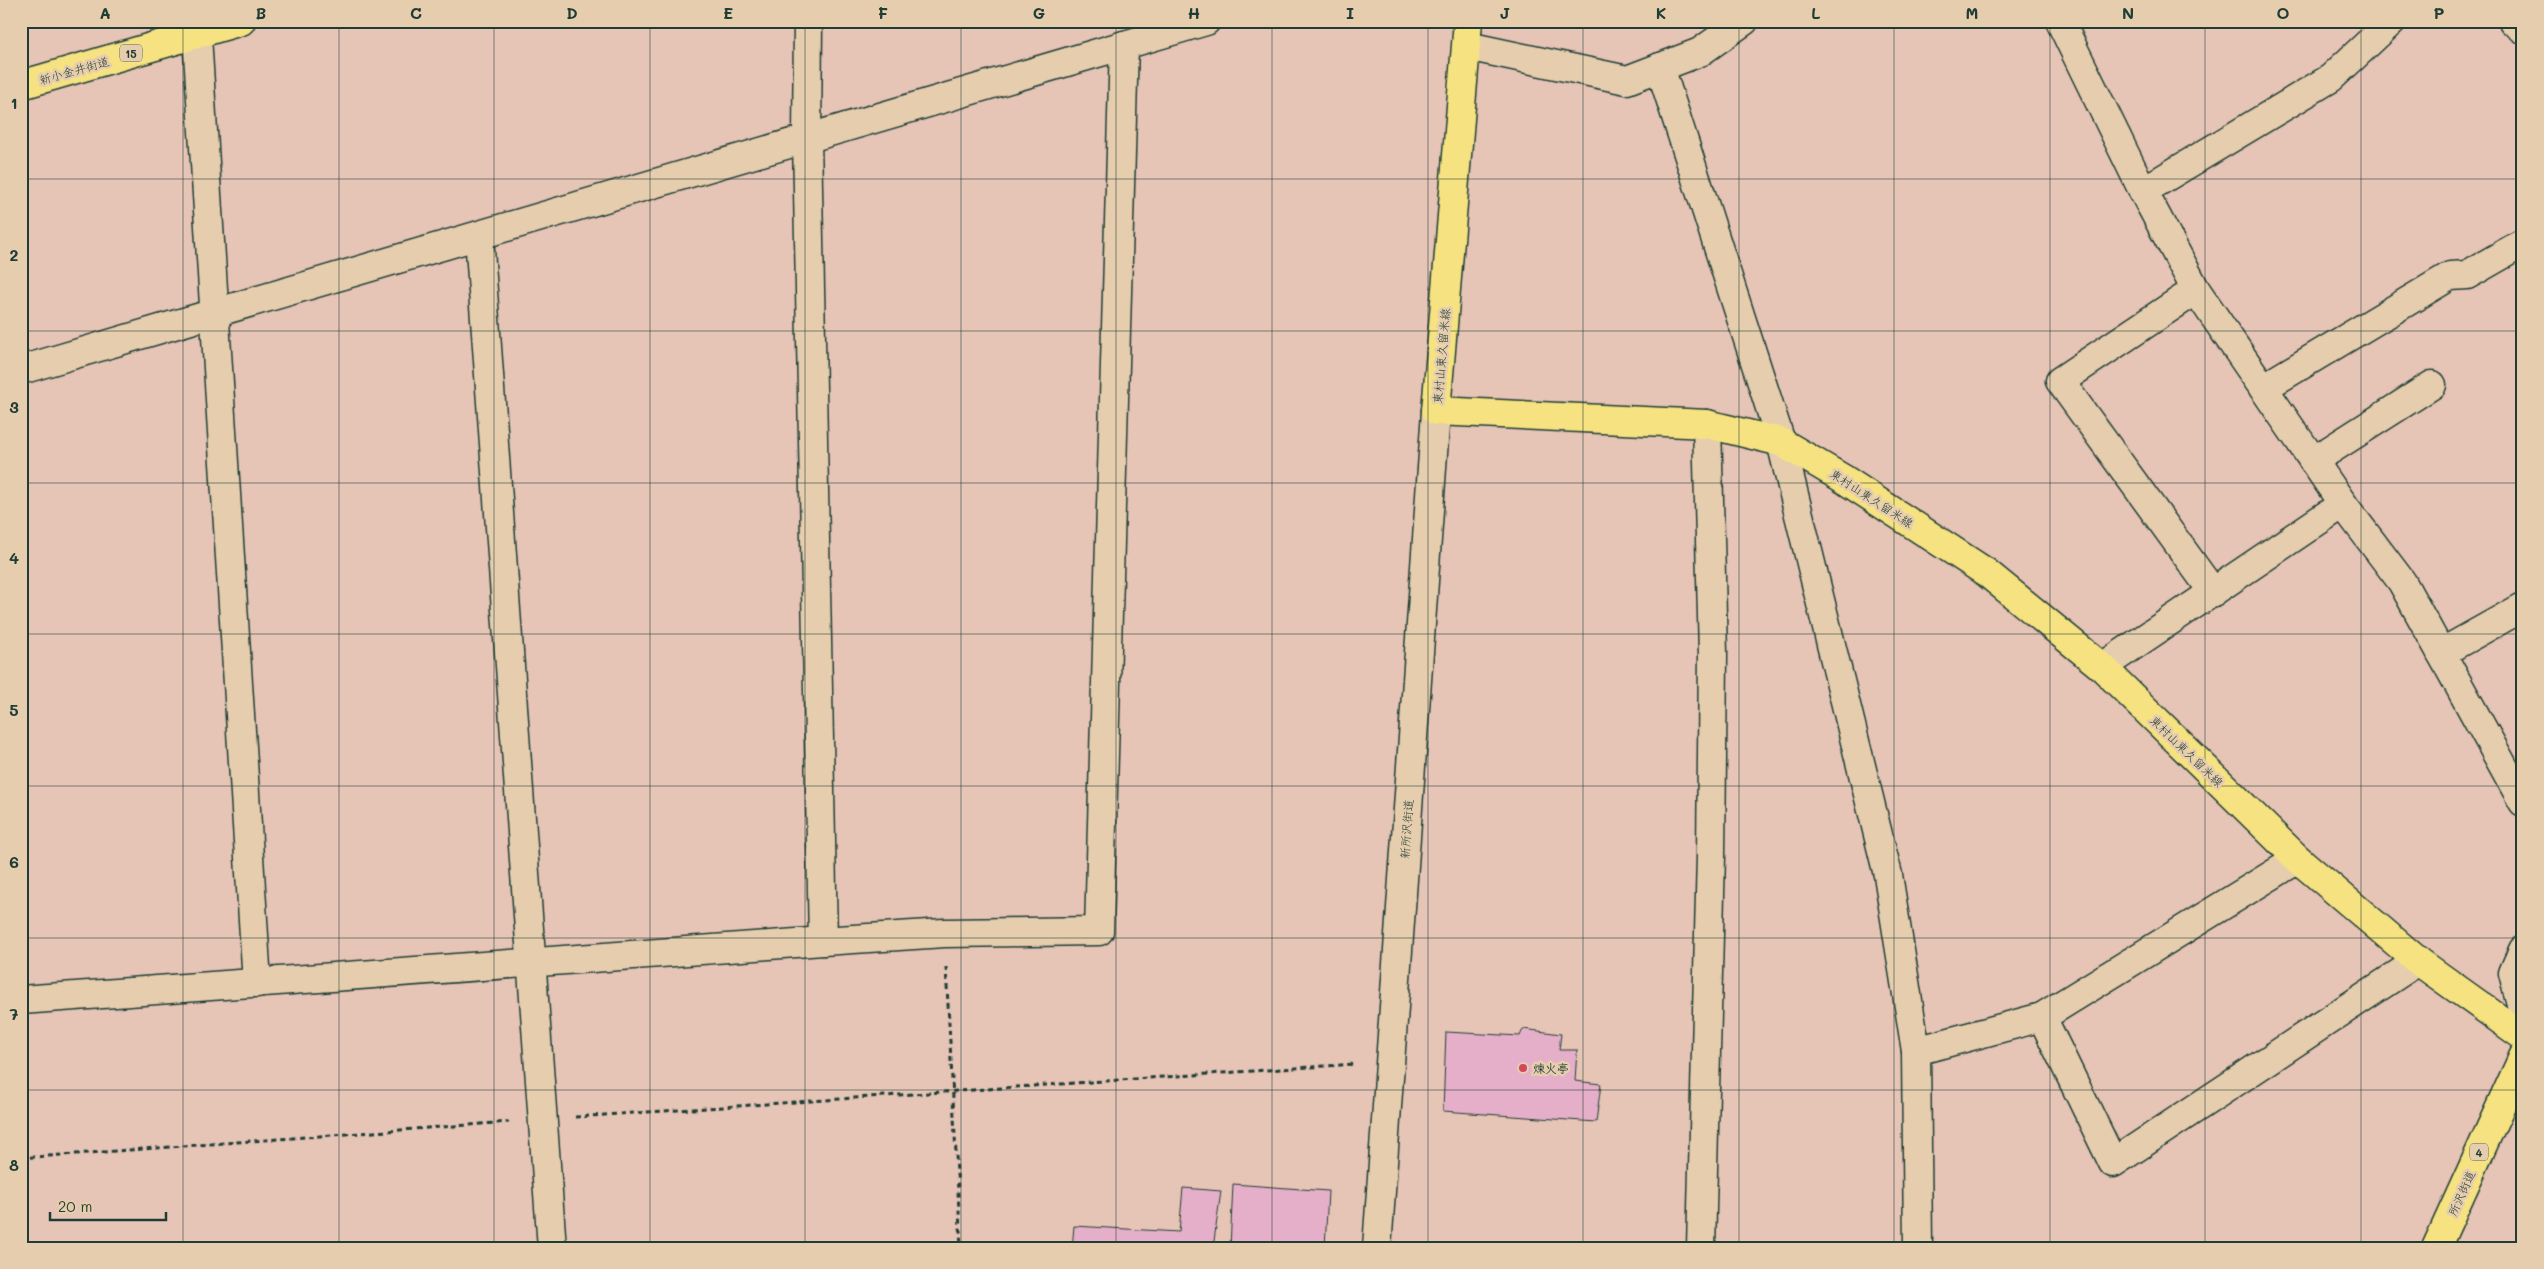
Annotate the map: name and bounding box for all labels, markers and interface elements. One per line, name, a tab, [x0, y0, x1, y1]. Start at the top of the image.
text: A	[99, 2, 111, 23]
text: B	[256, 2, 266, 23]
text: C	[410, 2, 422, 23]
text: D	[566, 2, 578, 23]
text: E	[723, 2, 733, 23]
text: F	[878, 2, 888, 23]
text: G	[1033, 2, 1045, 23]
text: H	[1188, 2, 1200, 23]
text: I	[1346, 2, 1354, 23]
text: J	[1500, 2, 1510, 23]
text: K	[1656, 2, 1666, 23]
text: L	[1811, 2, 1821, 23]
text: M	[1966, 2, 1978, 23]
text: N	[2122, 2, 2134, 23]
text: O	[2277, 2, 2290, 23]
text: P	[2434, 2, 2445, 23]
road number: 15	[120, 44, 142, 62]
street label: 新小金井街道	[37, 52, 111, 88]
text: 1	[10, 92, 18, 113]
text: 2	[10, 244, 19, 265]
street label: 東村山東久留米線	[1429, 307, 1453, 405]
text: 3	[9, 396, 19, 417]
street label: 東村山東久留米線	[1827, 465, 1917, 531]
text: 4	[9, 547, 19, 568]
text: 5	[9, 699, 19, 720]
street label: 東村山東久留米線	[2147, 712, 2227, 790]
street label: 新所沢街道	[1396, 799, 1416, 859]
text: 6	[9, 851, 19, 872]
text: 7	[10, 1003, 19, 1024]
place label: 煉火亭	[1533, 1060, 1569, 1076]
marker: 煉火亭	[1517, 1062, 1529, 1074]
road number: 4	[2470, 1144, 2488, 1160]
text: 8	[9, 1154, 19, 1175]
street label: 所沢街道	[2444, 1168, 2478, 1218]
scale bar	[50, 1189, 166, 1221]
text: 20 m	[58, 1196, 92, 1216]

